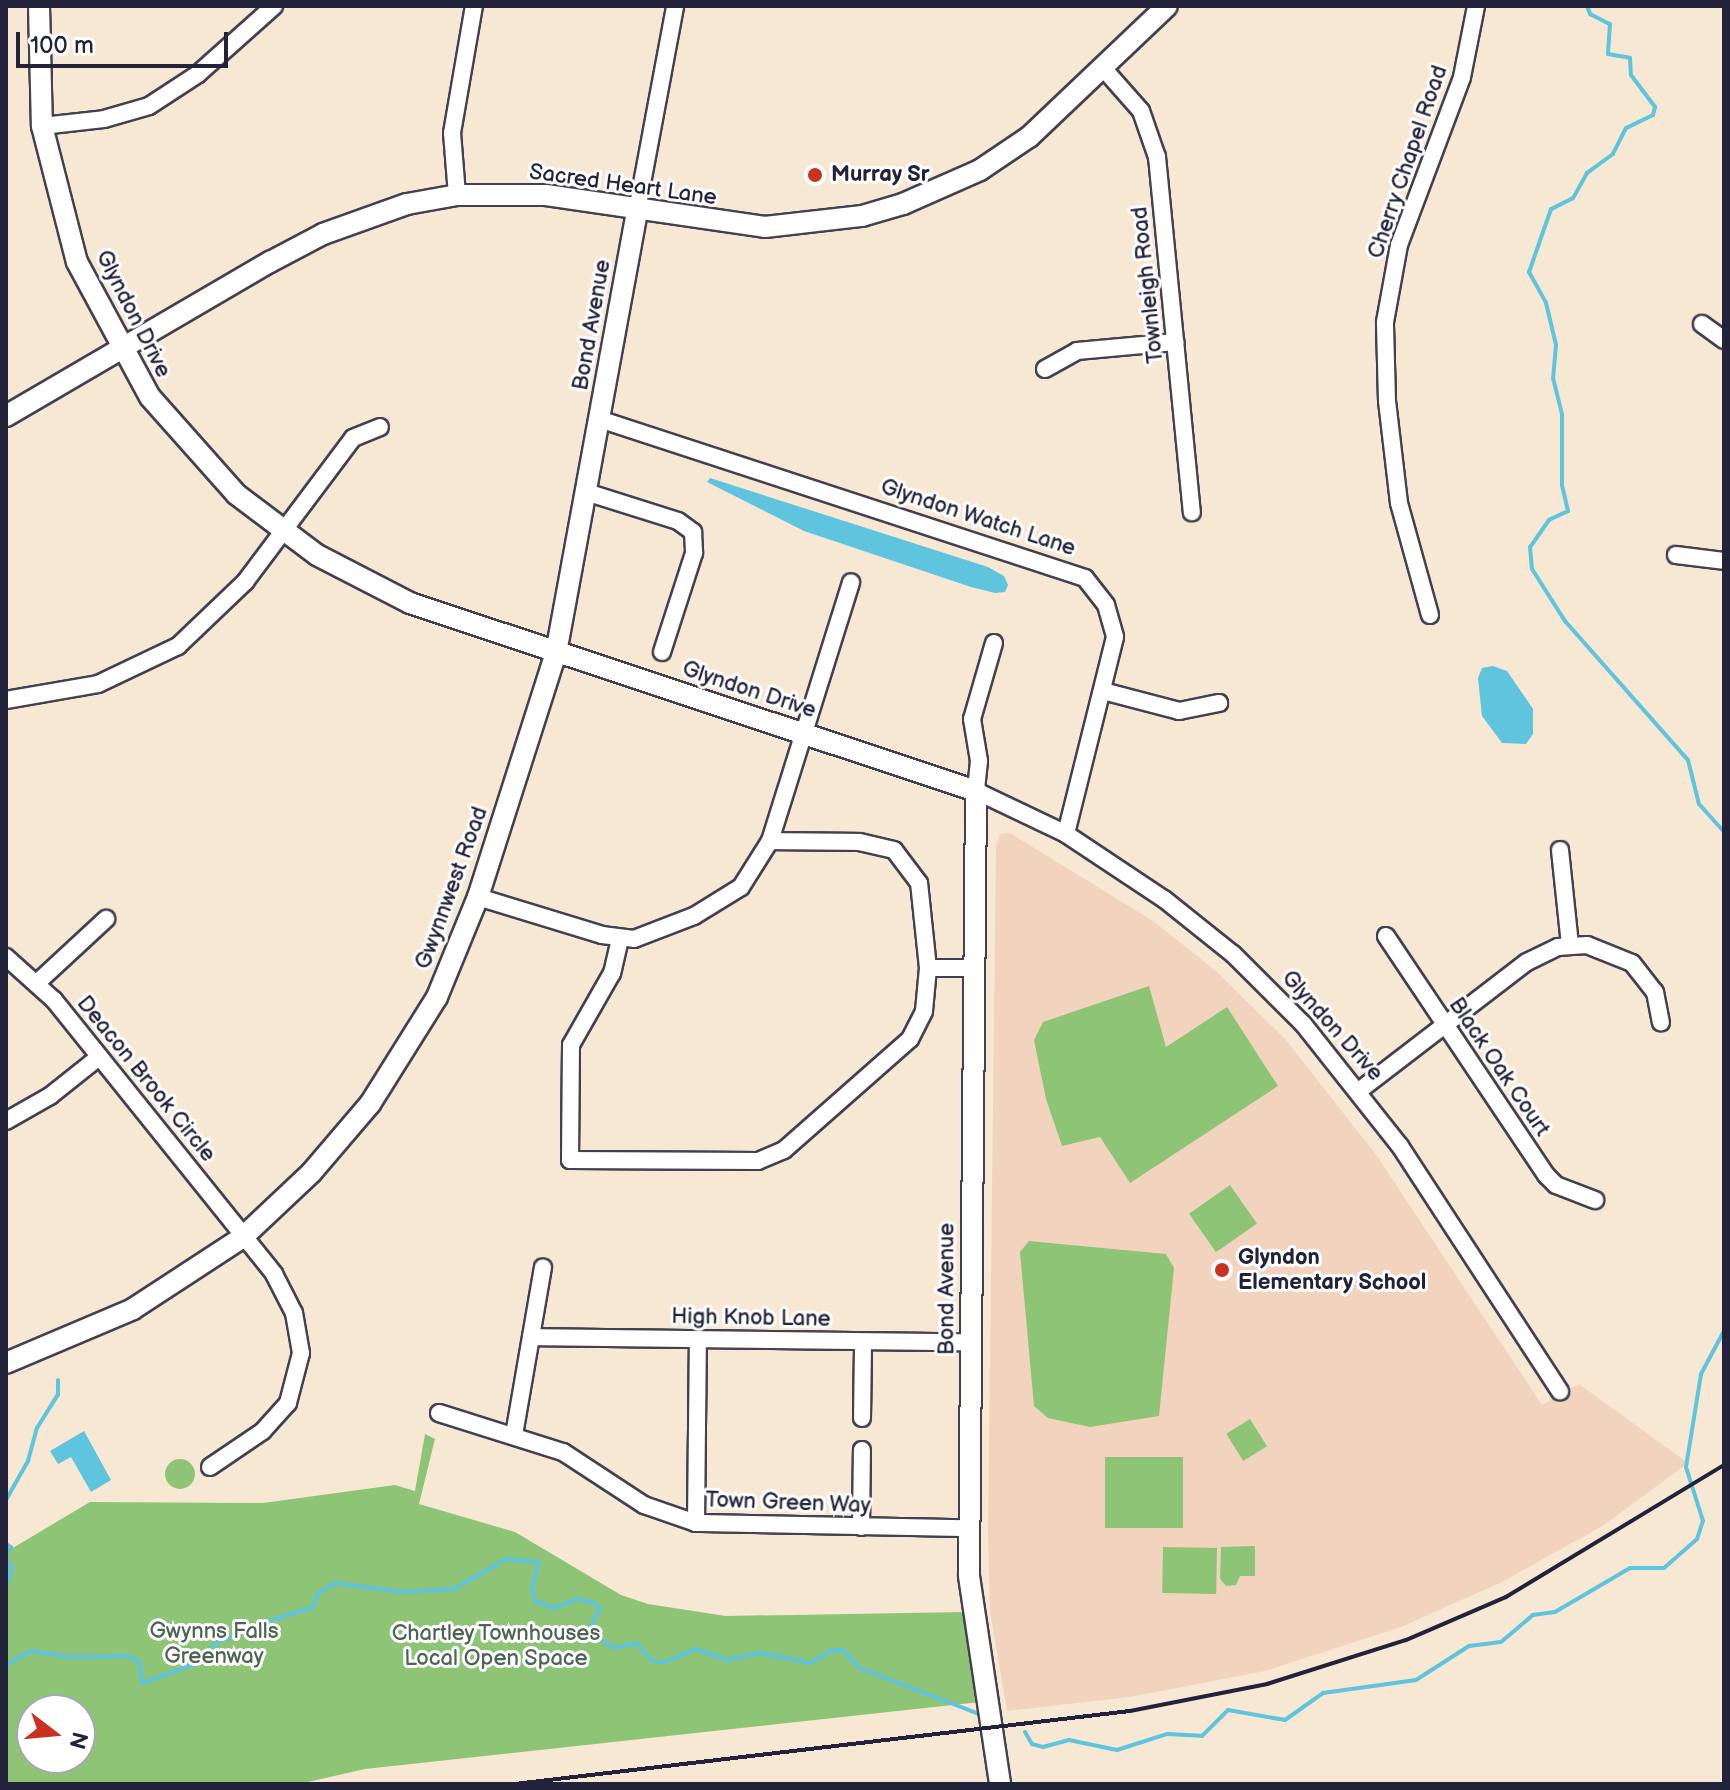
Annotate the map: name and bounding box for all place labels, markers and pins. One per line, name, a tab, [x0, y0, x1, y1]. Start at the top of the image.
place label: Murray Sr	[831, 162, 930, 188]
marker: Murray Sr	[806, 166, 824, 184]
place label: Glyndon Elementary School	[1238, 1244, 1427, 1296]
marker: Glyndon Elementary School	[1213, 1261, 1231, 1279]

